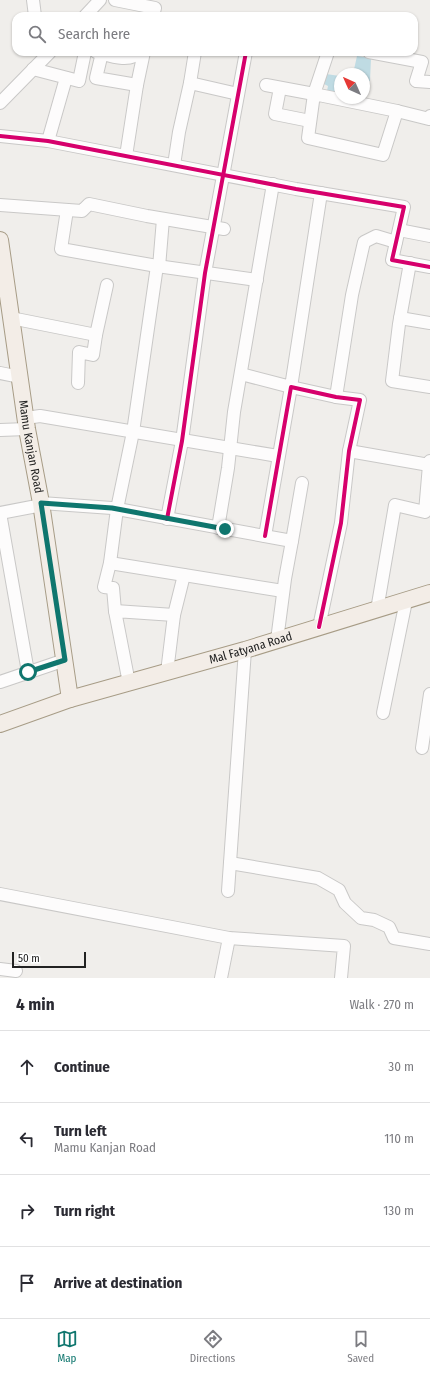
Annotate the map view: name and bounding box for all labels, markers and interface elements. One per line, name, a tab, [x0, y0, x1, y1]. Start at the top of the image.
search box	[12, 12, 418, 56]
icon: search	[26, 23, 48, 45]
text: Search here	[58, 25, 130, 43]
north arrow	[334, 68, 370, 104]
street label: Mamu Kanjan Road	[16, 399, 46, 494]
route end	[216, 520, 234, 538]
street label: Mal Fatyana Road	[208, 629, 294, 667]
route start	[19, 663, 37, 681]
scale bar	[12, 950, 86, 969]
text: 50 m	[18, 952, 40, 965]
text: 4 min	[16, 994, 55, 1015]
text: Walk · 270 m	[349, 997, 414, 1012]
icon: ahead	[16, 1056, 38, 1078]
text: Continue	[54, 1058, 110, 1076]
text: 30 m	[388, 1059, 414, 1074]
text: Turn left	[54, 1122, 107, 1140]
icon: left	[16, 1128, 38, 1150]
text: 110 m	[384, 1131, 414, 1146]
text: Mamu Kanjan Road	[54, 1140, 156, 1155]
icon: right	[16, 1200, 38, 1222]
text: Turn right	[54, 1202, 115, 1220]
text: 130 m	[383, 1203, 414, 1218]
icon: arrive	[16, 1272, 38, 1294]
text: Arrive at destination	[54, 1274, 182, 1292]
tab: Map	[56, 1328, 78, 1365]
tab: Directions	[190, 1328, 235, 1365]
tab: Saved	[347, 1328, 374, 1365]

